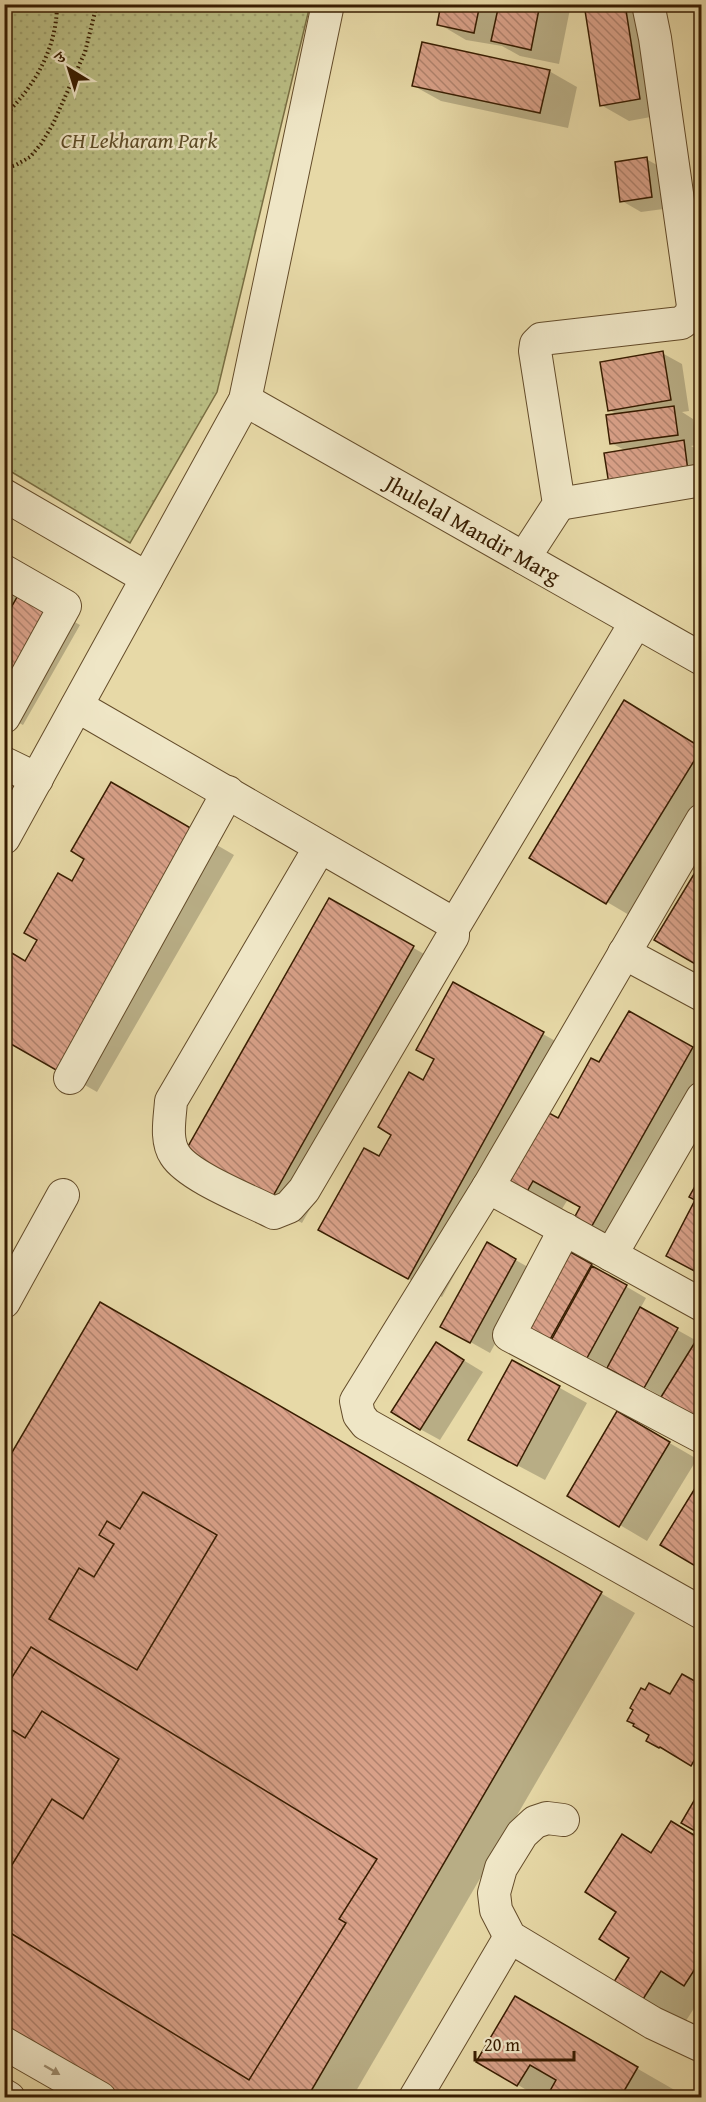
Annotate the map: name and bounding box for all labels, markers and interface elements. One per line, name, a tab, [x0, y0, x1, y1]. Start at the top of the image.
north arrow	[39, 39, 99, 99]
text: उ	[48, 44, 72, 70]
park label: CH Lekharam Park	[61, 124, 218, 156]
street label: Jhulelal Mandir Marg	[377, 465, 566, 592]
scale bar	[475, 2024, 574, 2062]
text: 20 m	[484, 2031, 520, 2058]
one-way arrow	[44, 2065, 61, 2075]

